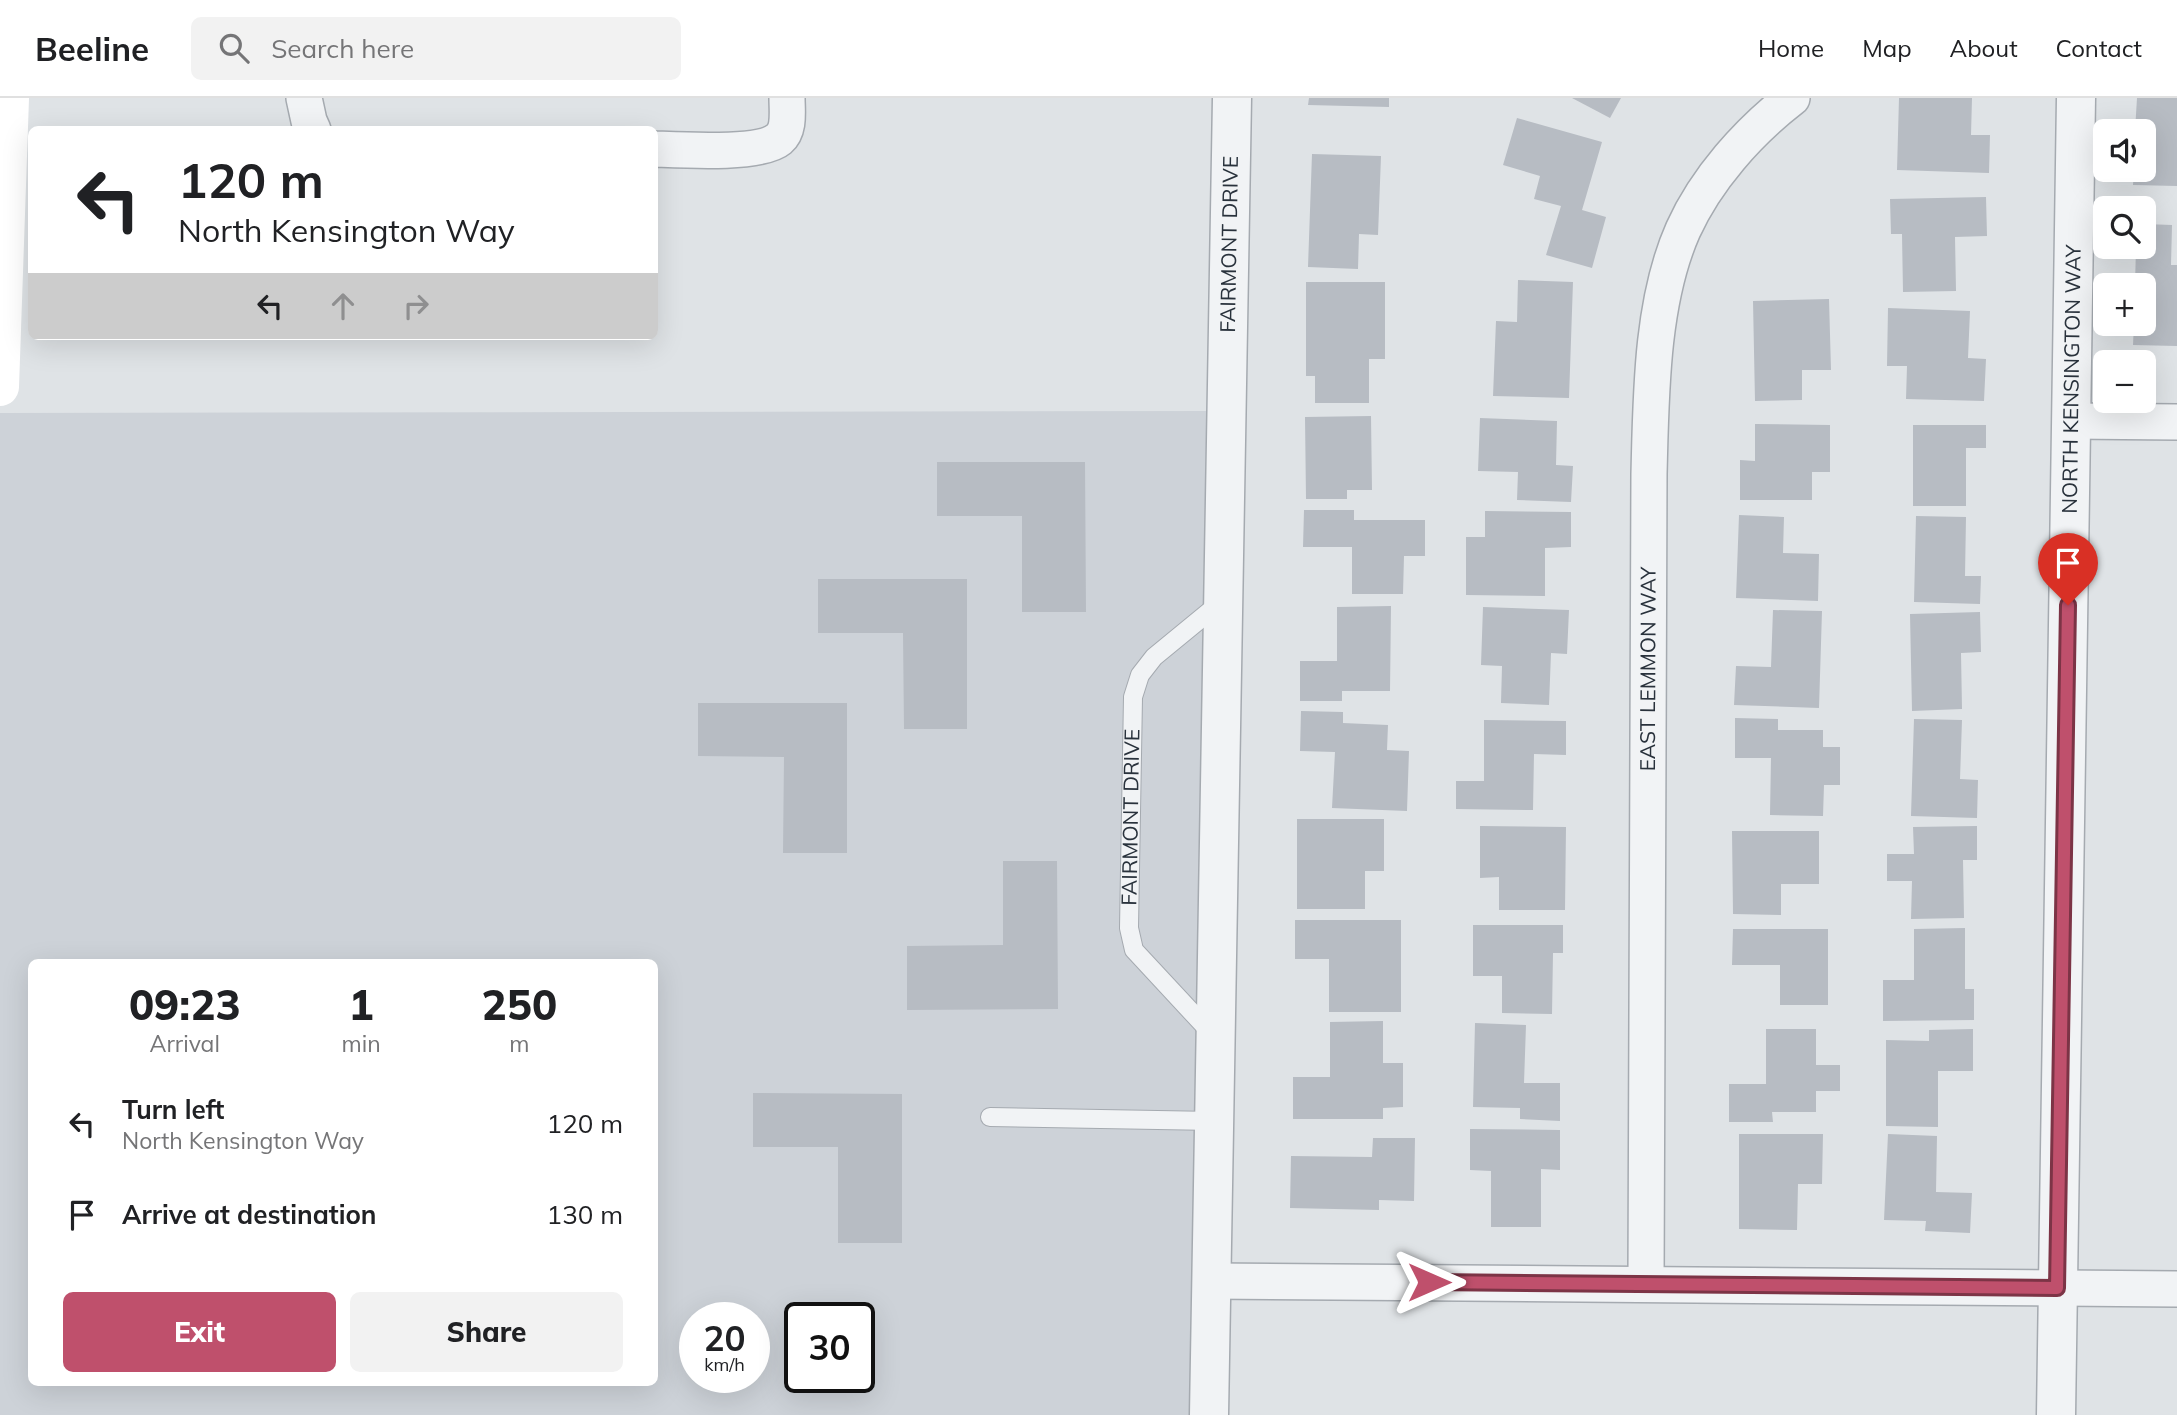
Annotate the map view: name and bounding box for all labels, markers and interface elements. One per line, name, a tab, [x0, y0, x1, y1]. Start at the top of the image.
search box	[191, 17, 681, 80]
text: Beeline	[35, 28, 149, 69]
icon: search	[215, 29, 253, 67]
text: Search here	[271, 32, 414, 65]
text: Home	[1758, 33, 1824, 63]
text: Map	[1862, 33, 1912, 63]
text: About	[1950, 33, 2018, 63]
text: Contact	[2056, 33, 2142, 63]
map controls	[2093, 119, 2156, 413]
button: sound	[2093, 119, 2156, 182]
text: 120 m	[178, 149, 324, 210]
icon: left	[63, 154, 154, 245]
street label: FAIRMONT DRIVE	[1214, 156, 1243, 333]
button: search	[2093, 196, 2156, 259]
text: North Kensington Way	[178, 210, 515, 250]
street label: NORTH KENSINGTON WAY	[2056, 244, 2086, 514]
button: +	[2093, 273, 2156, 336]
icon: left	[251, 287, 289, 325]
icon: ahead	[324, 287, 362, 325]
icon: right	[397, 287, 435, 325]
button: −	[2093, 350, 2156, 413]
pin	[2038, 533, 2098, 605]
icon: arrive	[2049, 544, 2087, 582]
street label: EAST LEMMON WAY	[1634, 566, 1661, 771]
street label: FAIRMONT DRIVE	[1115, 729, 1144, 906]
text: 09:23	[129, 978, 241, 1031]
text: 1	[348, 978, 374, 1031]
text: 250	[482, 978, 557, 1031]
text: Arrival	[150, 1029, 220, 1058]
text: min	[341, 1029, 381, 1058]
text: m	[509, 1029, 529, 1058]
text: Turn left	[122, 1093, 224, 1126]
icon: left	[63, 1105, 101, 1143]
text: 120 m	[547, 1107, 623, 1140]
text: North Kensington Way	[122, 1126, 364, 1155]
icon: arrive	[63, 1196, 101, 1234]
text: Arrive at destination	[122, 1198, 377, 1231]
text: 130 m	[547, 1198, 623, 1231]
position arrow	[1392, 1245, 1466, 1319]
button: Exit	[63, 1292, 336, 1372]
button: Share	[350, 1292, 623, 1372]
speed limit sign: 30	[784, 1302, 875, 1393]
text: 20	[703, 1316, 746, 1360]
text: km/h	[704, 1353, 745, 1376]

